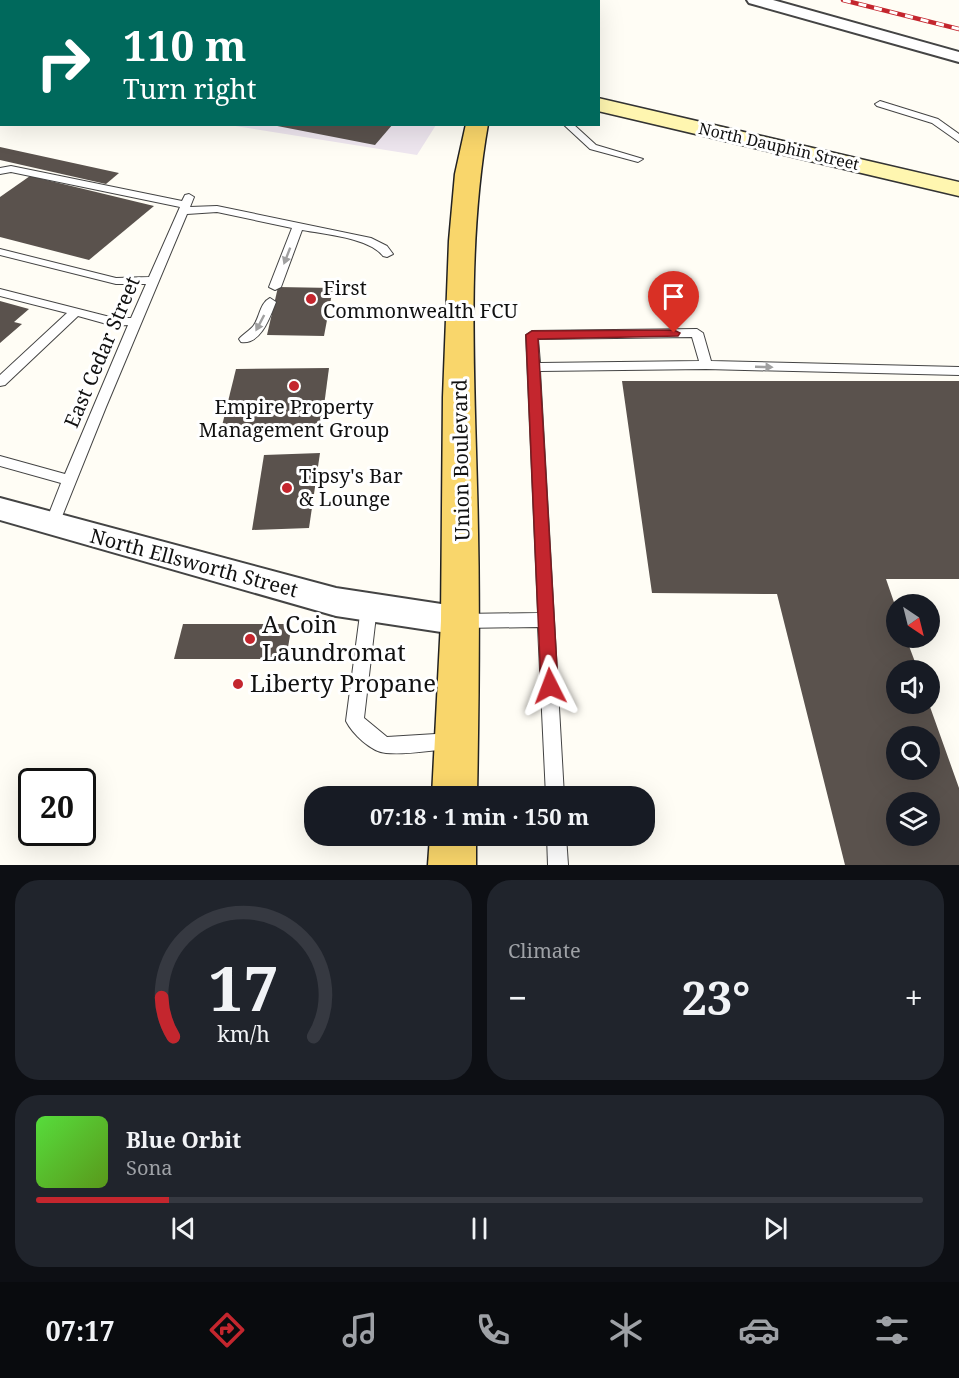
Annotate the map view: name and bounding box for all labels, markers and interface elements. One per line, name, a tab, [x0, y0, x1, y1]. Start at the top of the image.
text: 110 m	[123, 16, 247, 73]
icon: right	[24, 24, 102, 102]
text: Turn right	[123, 70, 256, 107]
street label: North Dauphin Street	[697, 117, 862, 175]
one-way arrow	[281, 248, 291, 266]
pin	[648, 271, 699, 333]
street label: East Cedar Street	[57, 272, 146, 432]
place label: First Commonwealth FCU	[323, 274, 518, 324]
icon: arrive	[657, 280, 690, 313]
marker: First Commonwealth FCU	[304, 292, 318, 306]
one-way arrow	[255, 315, 265, 332]
one-way arrow	[755, 362, 774, 371]
marker: Empire Property Management Group	[287, 379, 301, 393]
street label: Union Boulevard	[446, 379, 475, 541]
place label: Empire Property Management Group	[199, 393, 389, 443]
place label: Tipsy's Bar & Lounge	[299, 462, 403, 512]
marker: Tipsy's Bar & Lounge	[280, 481, 294, 495]
street label: North Ellsworth Street	[87, 522, 301, 603]
north arrow	[886, 594, 940, 648]
map controls	[886, 594, 940, 846]
place label: A Coin Laundromat	[262, 607, 406, 668]
marker: A Coin Laundromat	[243, 632, 257, 646]
position arrow	[518, 654, 582, 718]
button: sound	[886, 660, 940, 714]
place label: Liberty Propane	[250, 666, 436, 699]
marker: Liberty Propane	[231, 677, 245, 691]
button: search	[886, 726, 940, 780]
speed limit sign: 20	[18, 768, 96, 846]
button: layers	[886, 792, 940, 846]
text: 07:18 · 1 min · 150 m	[370, 801, 589, 831]
text: Climate	[508, 937, 581, 964]
text: 17	[208, 944, 279, 1029]
text: 23°	[681, 967, 750, 1028]
text: −	[508, 975, 527, 1020]
text: +	[905, 975, 923, 1020]
text: km/h	[217, 1019, 270, 1048]
text: Blue Orbit	[126, 1124, 241, 1154]
text: Sona	[126, 1154, 173, 1181]
icon: previous	[167, 1212, 200, 1245]
icon: pause	[463, 1212, 496, 1245]
icon: next	[759, 1212, 792, 1245]
icon: directions	[206, 1309, 248, 1351]
icon: music	[339, 1309, 381, 1351]
icon: phone	[472, 1309, 514, 1351]
icon: climate	[605, 1309, 647, 1351]
icon: car	[738, 1309, 780, 1351]
icon: filters	[871, 1309, 913, 1351]
text: 07:17	[46, 1312, 115, 1349]

